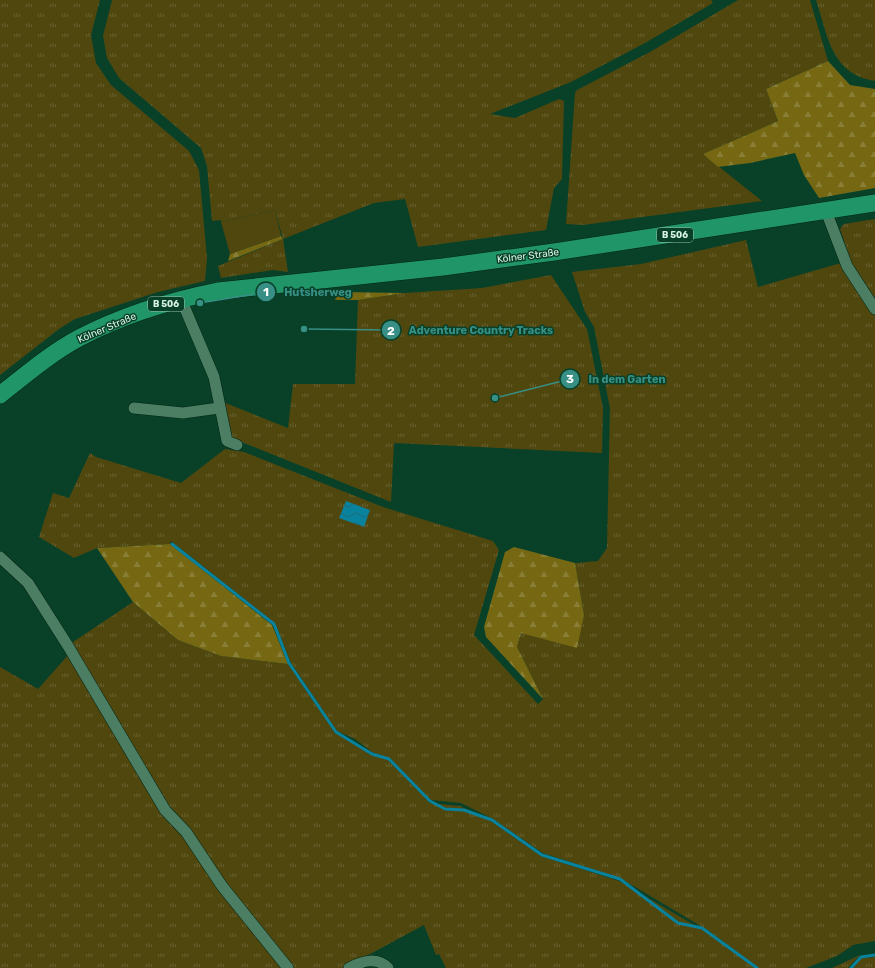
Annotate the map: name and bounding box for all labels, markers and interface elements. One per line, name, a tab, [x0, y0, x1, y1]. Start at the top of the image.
road number: B 506	[657, 228, 693, 242]
street label: Kölner Straße	[496, 246, 560, 266]
callout: Hutsherweg	[256, 281, 359, 304]
text: 1	[263, 285, 269, 299]
text: Hutsherweg	[284, 286, 352, 299]
road number: B 506	[148, 297, 184, 311]
street label: Kölner Straße	[76, 310, 138, 346]
callout: Adventure Country Tracks	[381, 319, 562, 342]
text: 2	[387, 324, 395, 338]
text: Adventure Country Tracks	[409, 324, 553, 337]
callout: In dem Garten	[560, 368, 673, 391]
text: 3	[566, 372, 574, 386]
text: In dem Garten	[588, 373, 666, 386]

